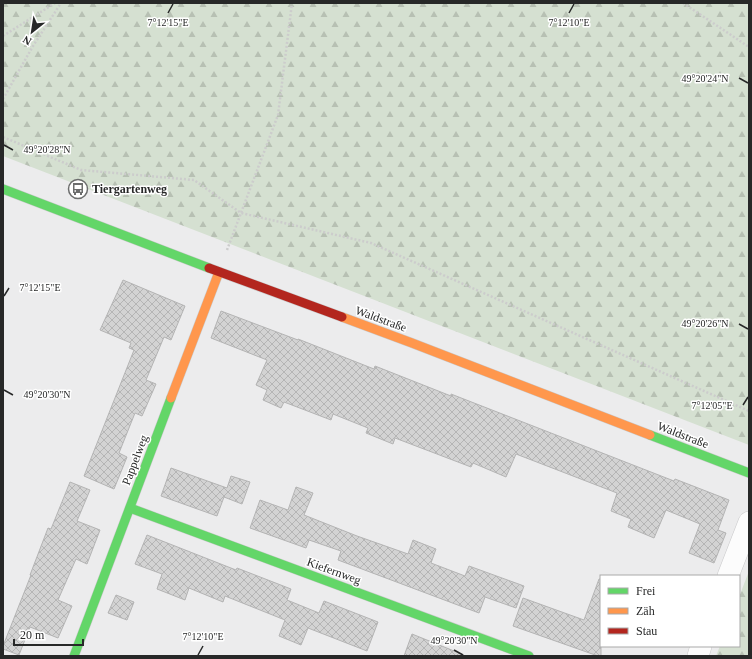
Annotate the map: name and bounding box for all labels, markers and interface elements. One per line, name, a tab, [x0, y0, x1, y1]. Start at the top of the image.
north arrow	[12, 12, 52, 52]
text: 7°12'15"E	[148, 17, 189, 28]
text: 7°12'10"E	[549, 17, 590, 28]
text: N	[21, 33, 33, 48]
text: 49°20'24"N	[681, 73, 729, 84]
text: 49°20'28"N	[23, 144, 71, 155]
bus stop icon: Tiergartenweg	[67, 178, 89, 200]
place label: Tiergartenweg	[92, 182, 167, 196]
text: 7°12'15"E	[20, 282, 61, 293]
street label: Waldstraße	[353, 303, 409, 335]
text: 49°20'26"N	[681, 318, 729, 329]
text: 49°20'30"N	[23, 389, 71, 400]
text: 7°12'05"E	[692, 400, 733, 411]
street label: Waldstraße	[655, 419, 711, 451]
street label: Pappelweg	[119, 433, 151, 487]
street label: Kiefernweg	[305, 555, 363, 587]
legend	[600, 575, 740, 647]
text: Frei	[636, 584, 656, 598]
text: Zäh	[636, 604, 655, 618]
scale bar	[14, 621, 83, 647]
text: Stau	[636, 624, 657, 638]
text: 20 m	[20, 628, 45, 642]
text: 7°12'10"E	[183, 631, 224, 642]
text: 49°20'30"N	[430, 635, 478, 646]

